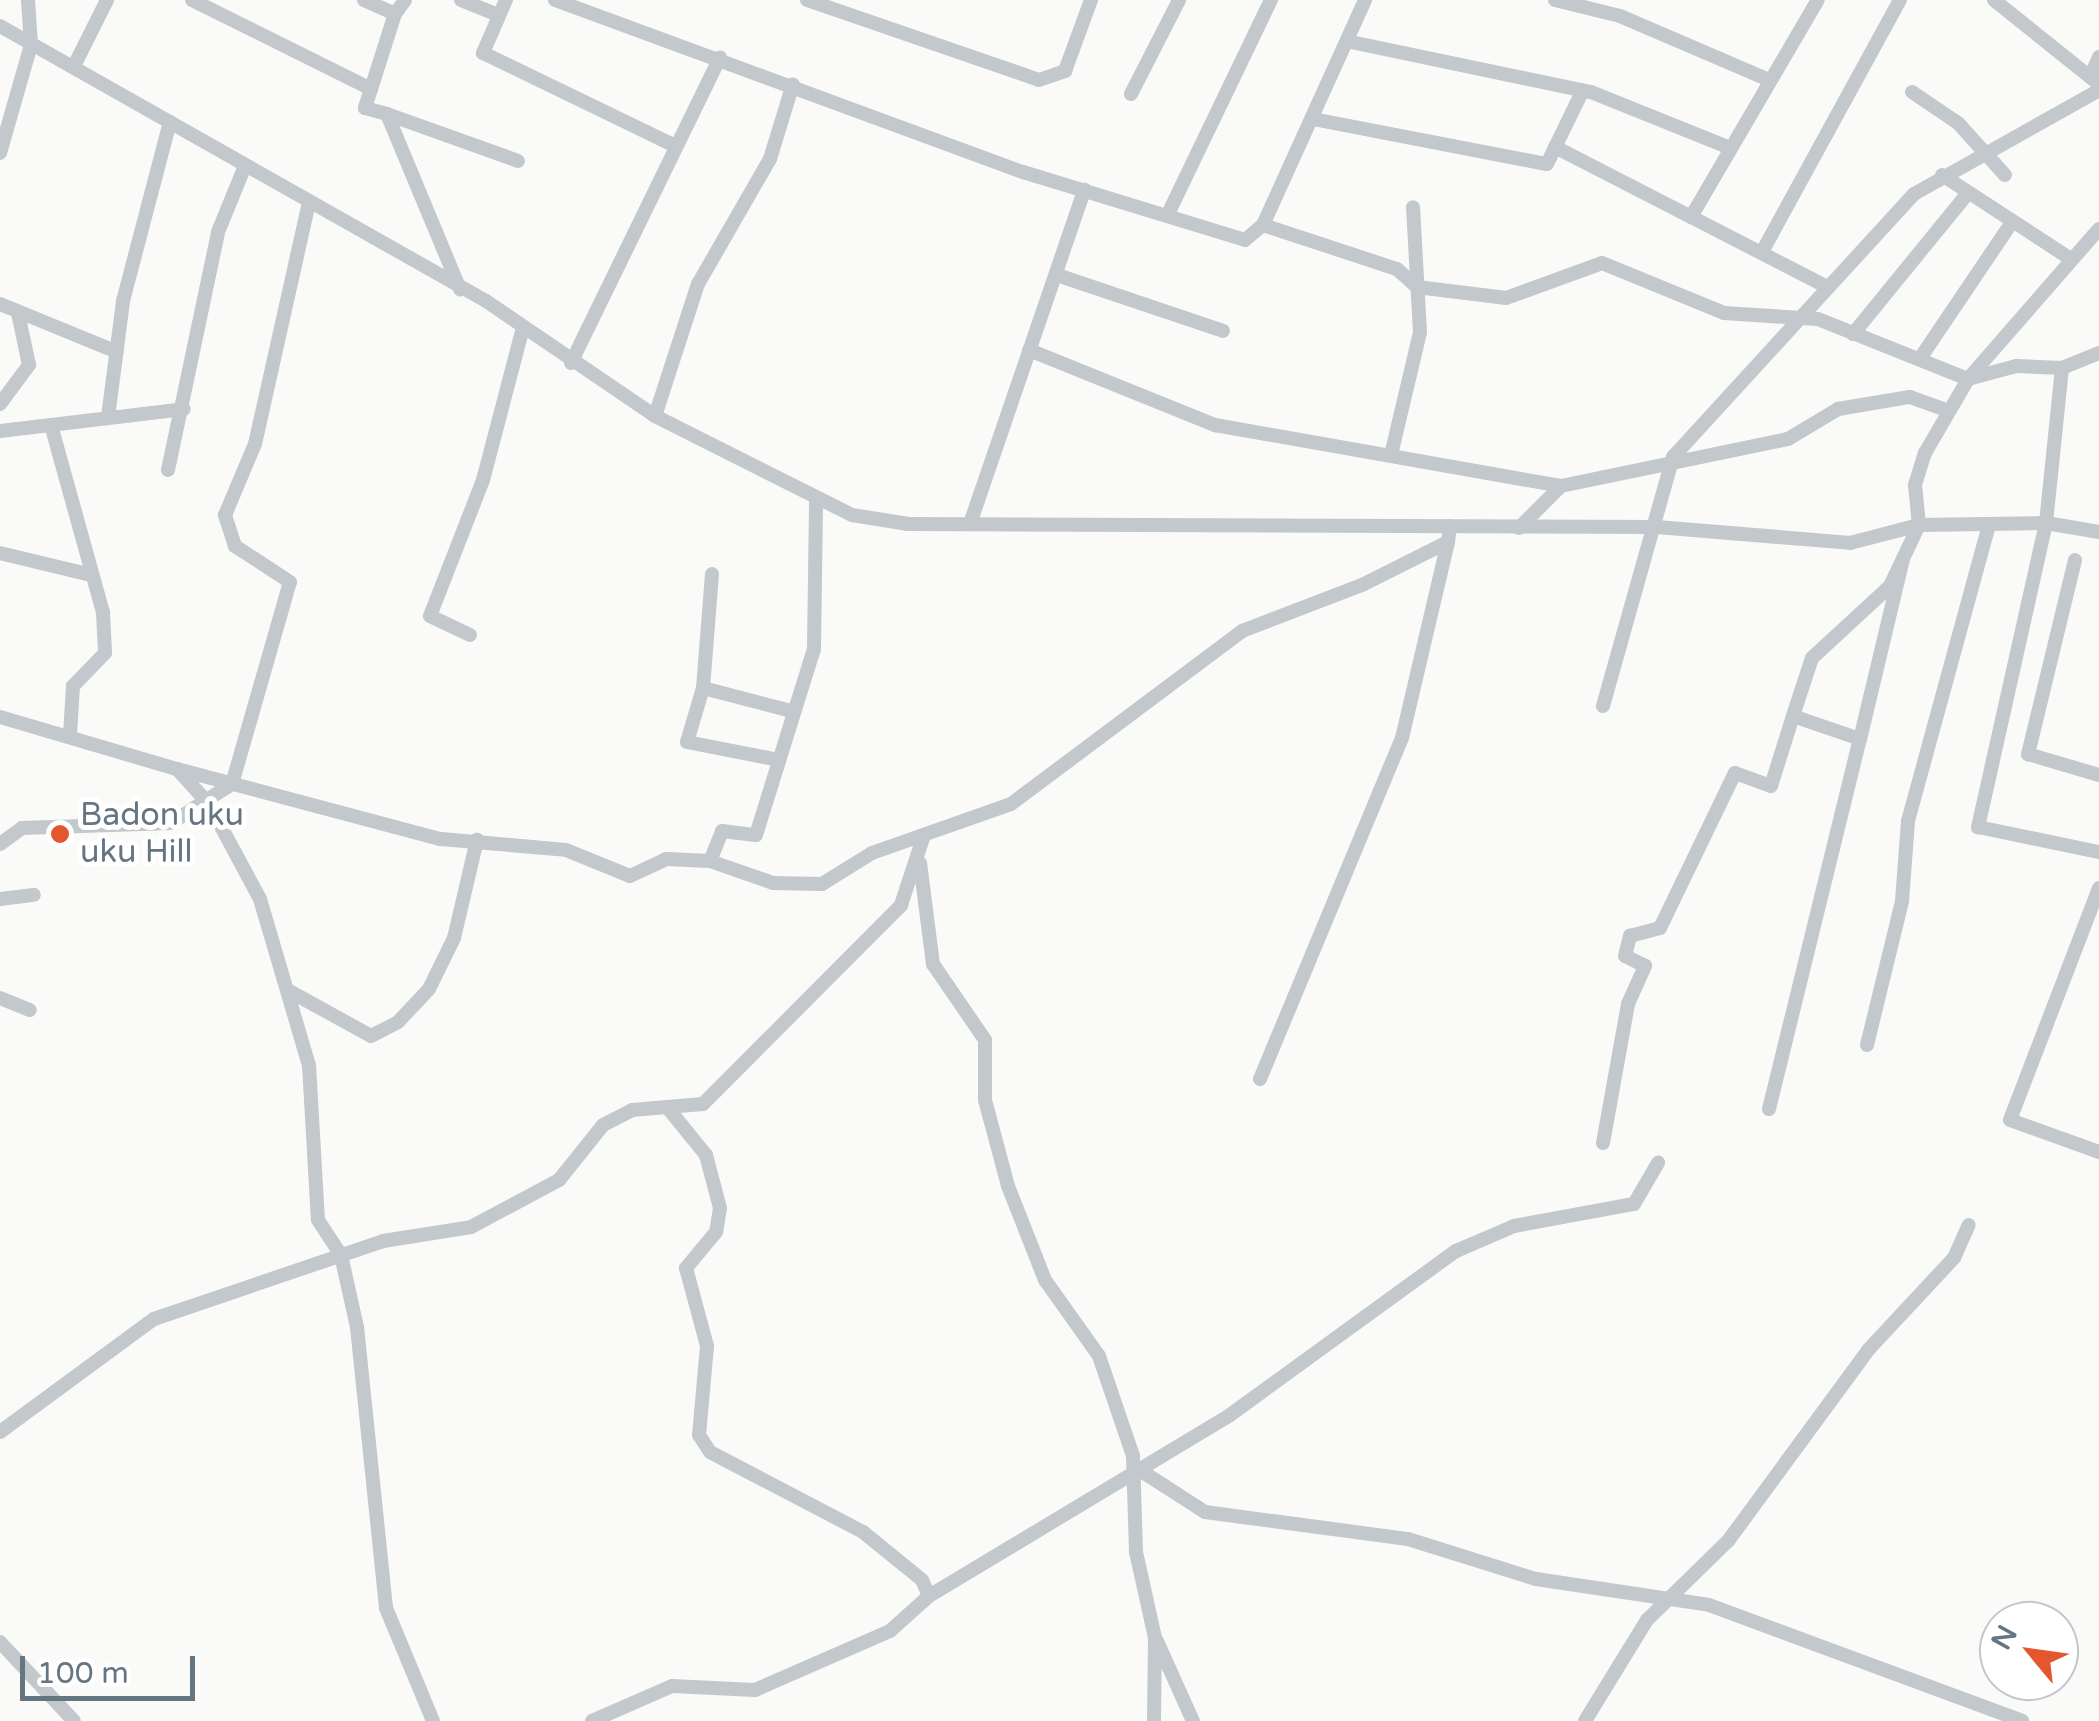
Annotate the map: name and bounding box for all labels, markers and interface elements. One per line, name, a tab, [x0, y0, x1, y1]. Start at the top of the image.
place label: Badon uku uku Hill	[80, 797, 244, 872]
marker: Badon uku uku Hill	[49, 823, 71, 845]
north arrow	[1979, 1601, 2079, 1701]
text: N	[1984, 1619, 2025, 1656]
scale bar	[25, 1636, 200, 1698]
text: 100 m	[37, 1655, 129, 1692]

